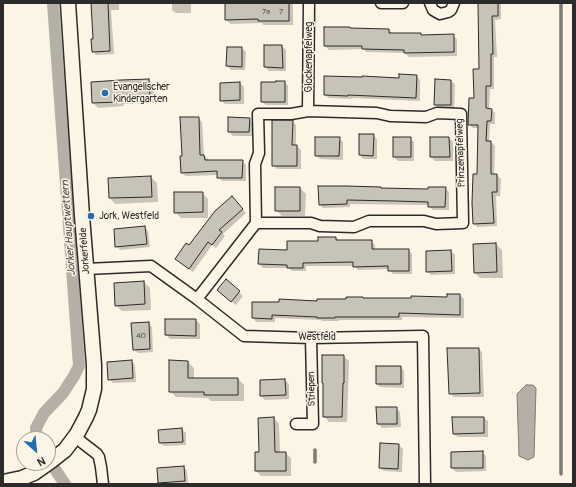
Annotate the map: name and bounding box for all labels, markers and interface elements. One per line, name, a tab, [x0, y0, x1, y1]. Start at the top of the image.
house number: 7a	[262, 7, 270, 17]
house number: 7	[279, 7, 283, 17]
street label: Glockenapfelweg	[303, 22, 315, 92]
place label: Evangelischer Kindergarten	[113, 81, 170, 104]
marker: Evangelischer Kindergarten	[100, 88, 110, 98]
street label: Prinzenapfelweg	[454, 118, 468, 188]
water label: Jorker Hauptwettern	[59, 180, 79, 276]
place label: Jork, Westfeld	[99, 210, 159, 222]
marker: Jork, Westfeld	[86, 211, 96, 221]
street label: Jorkerfelde	[77, 227, 93, 275]
house number: 40	[136, 331, 146, 341]
street label: Westfeld	[298, 331, 336, 343]
street label: Striepen	[306, 371, 318, 407]
north arrow	[16, 431, 56, 471]
text: N	[35, 454, 47, 469]

